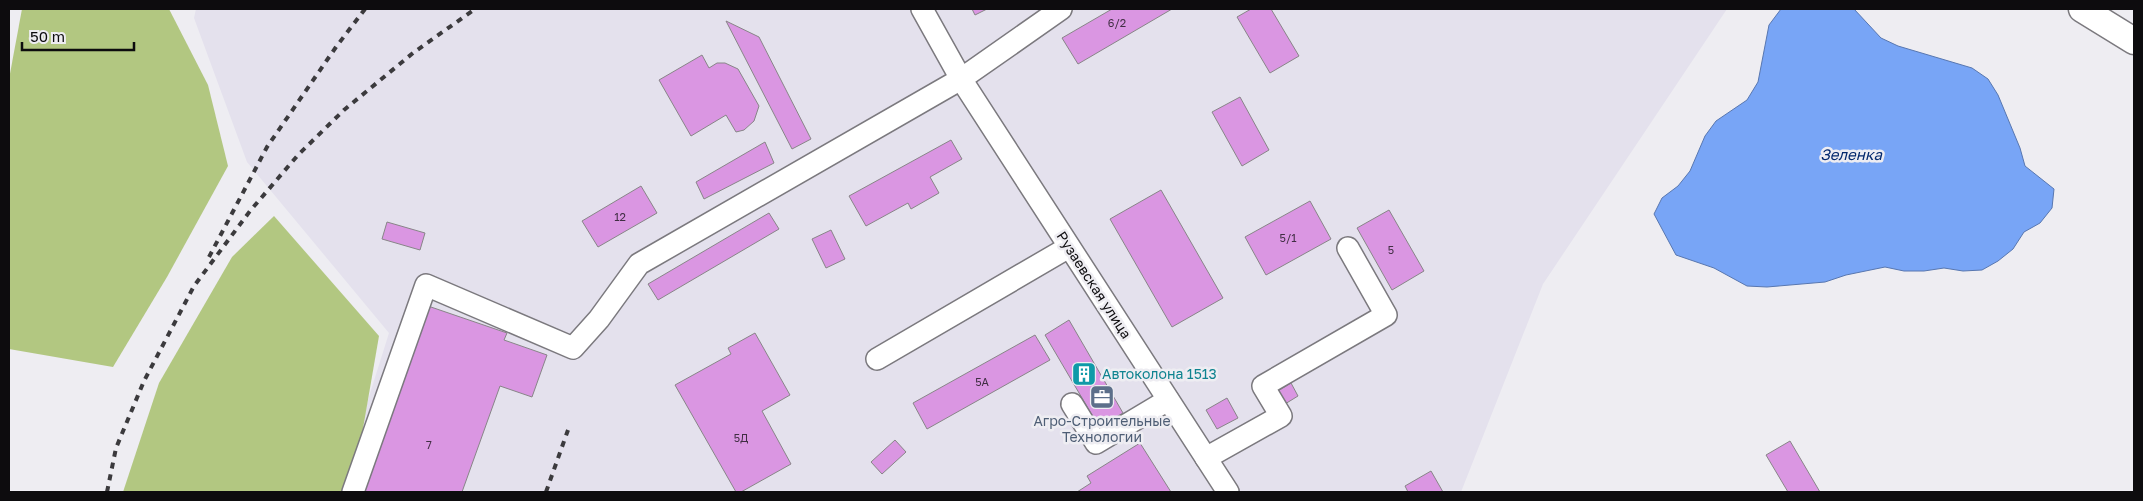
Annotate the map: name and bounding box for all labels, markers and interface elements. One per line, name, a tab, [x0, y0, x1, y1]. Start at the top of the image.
house number: 6/2	[1108, 16, 1126, 29]
scale bar	[22, 20, 135, 52]
text: 50 m	[30, 27, 65, 45]
water label: Зеленка	[1820, 145, 1882, 163]
house number: 12	[614, 210, 626, 223]
street label: Рузаевская улица	[1053, 228, 1135, 341]
house number: 5/1	[1280, 231, 1297, 244]
house number: 5	[1388, 243, 1394, 256]
building icon: Автоколона 1513	[1071, 361, 1097, 387]
place label: Автоколона 1513	[1102, 365, 1217, 382]
house number: 5А	[975, 375, 990, 388]
office icon: Агро-Строительные Технологии	[1089, 384, 1115, 410]
place label: Агро-Строительные Технологии	[1033, 412, 1171, 445]
house number: 5Д	[734, 431, 748, 444]
house number: 7	[426, 438, 432, 451]

